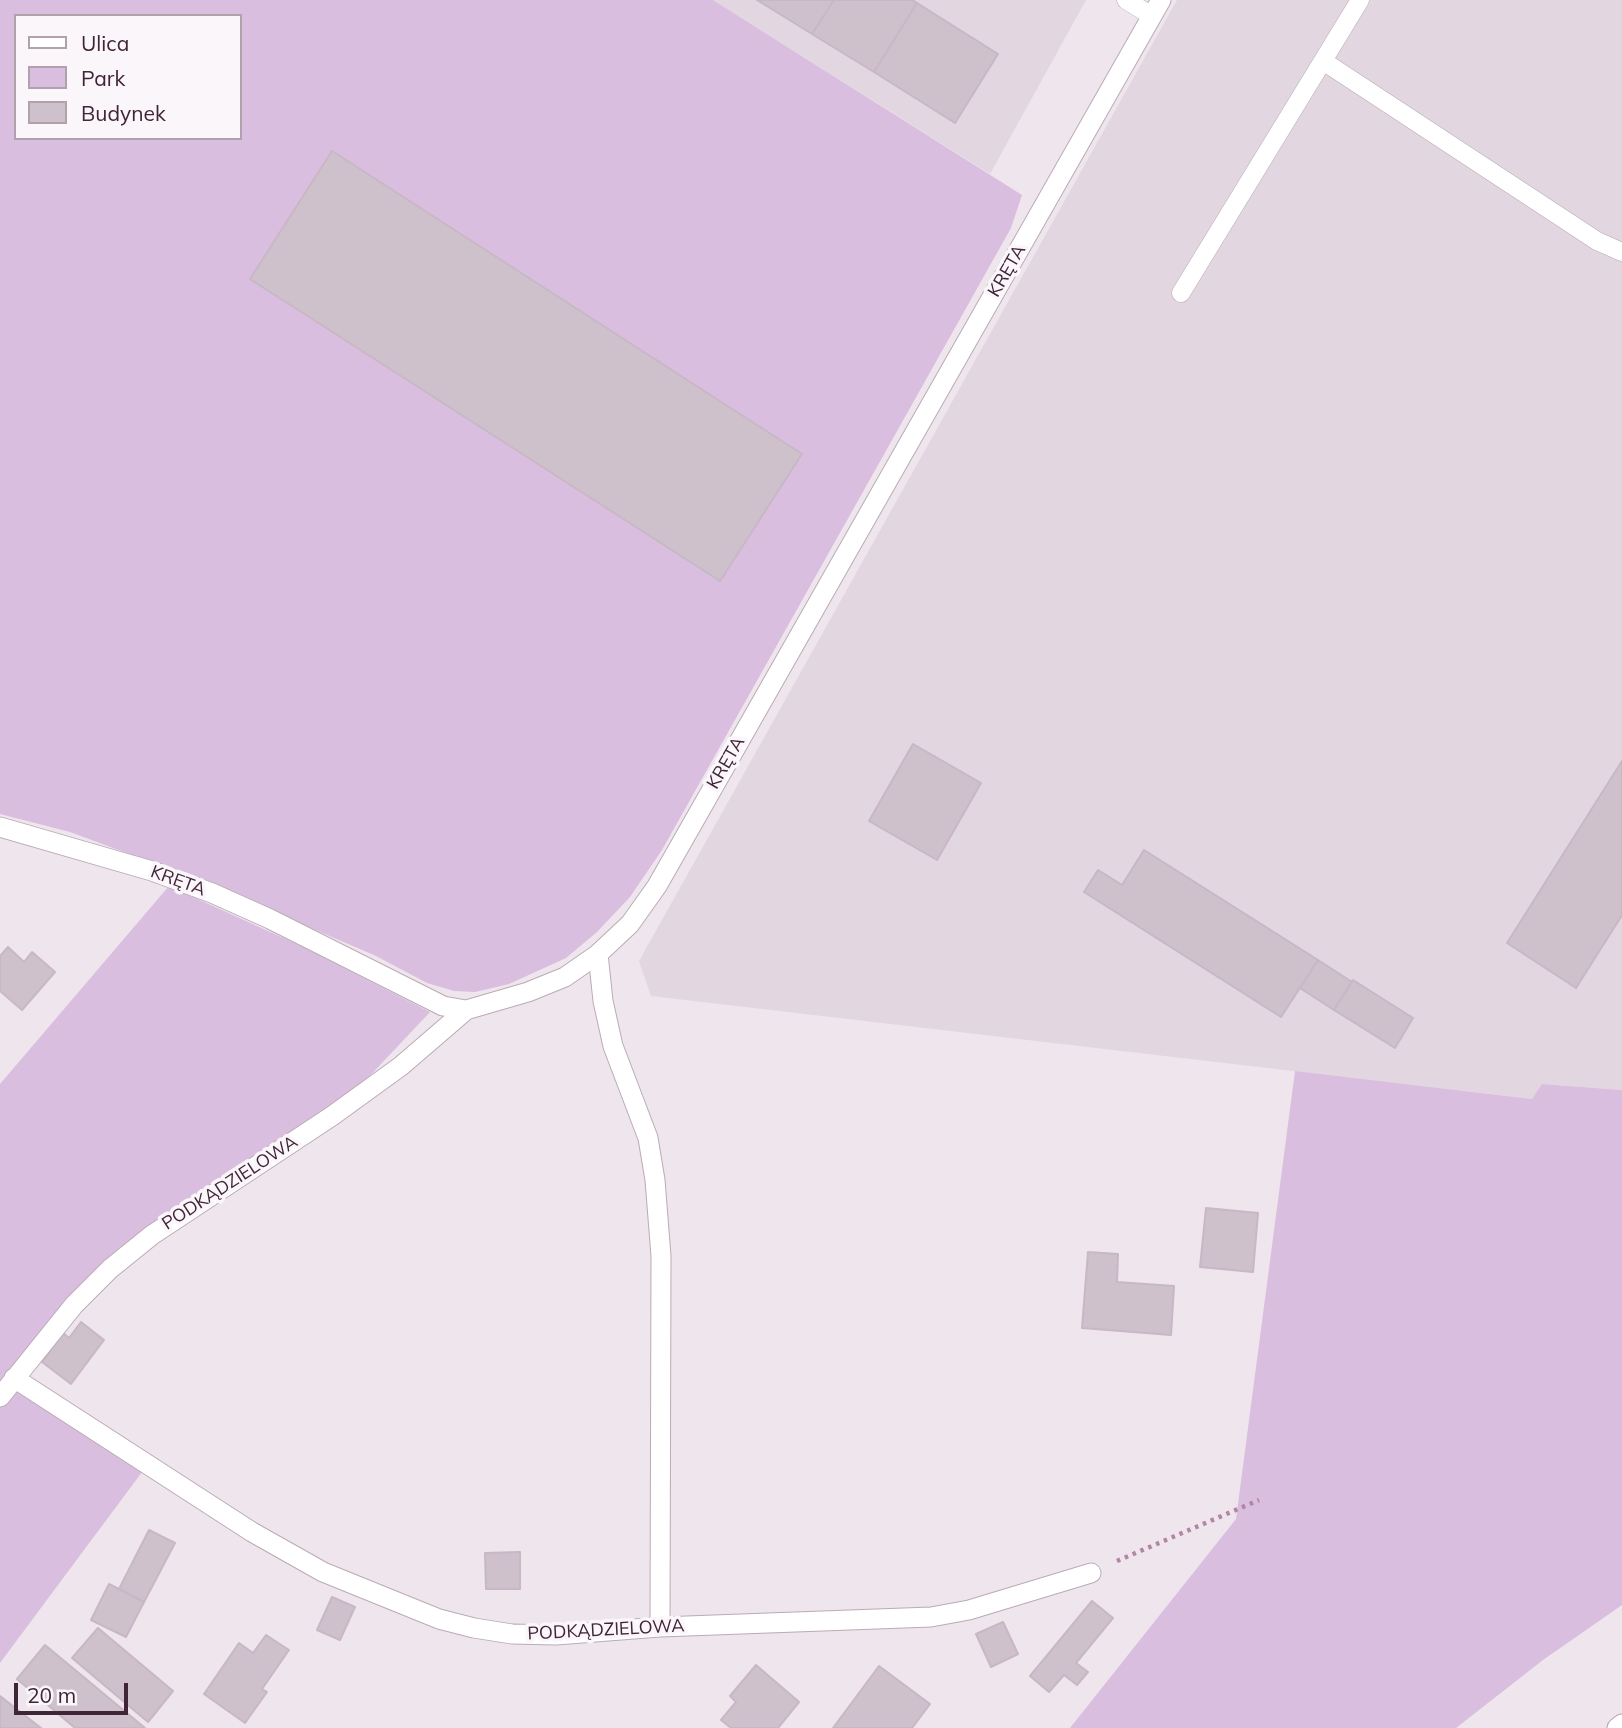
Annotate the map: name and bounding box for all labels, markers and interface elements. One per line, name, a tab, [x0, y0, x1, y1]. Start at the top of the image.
legend	[14, 14, 242, 140]
text: Ulica	[81, 30, 129, 56]
text: Park	[81, 65, 125, 91]
text: Budynek	[81, 100, 166, 126]
street label: KRĘTA	[983, 241, 1031, 301]
street label: KRĘTA	[702, 733, 750, 793]
street label: KRĘTA	[148, 861, 208, 901]
street label: PODKĄDZIELOWA	[158, 1131, 302, 1235]
street label: PODKĄDZIELOWA	[527, 1615, 685, 1645]
scale bar	[18, 1668, 131, 1712]
text: 20 m	[27, 1682, 76, 1708]

